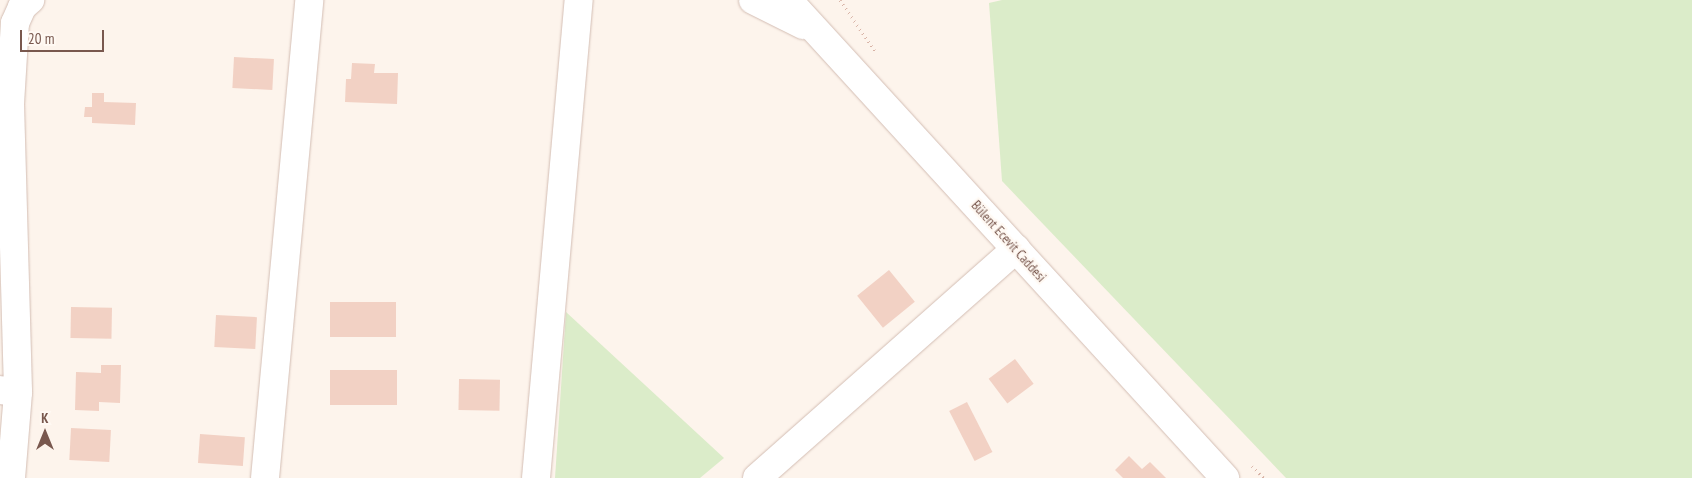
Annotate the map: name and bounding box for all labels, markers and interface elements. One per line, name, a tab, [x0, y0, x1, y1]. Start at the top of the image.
scale bar	[22, 20, 106, 52]
text: 20 m	[28, 29, 54, 48]
street label: Bülent Ecevit Caddesi	[968, 197, 1050, 285]
north arrow	[20, 408, 70, 458]
text: K	[41, 409, 49, 427]

